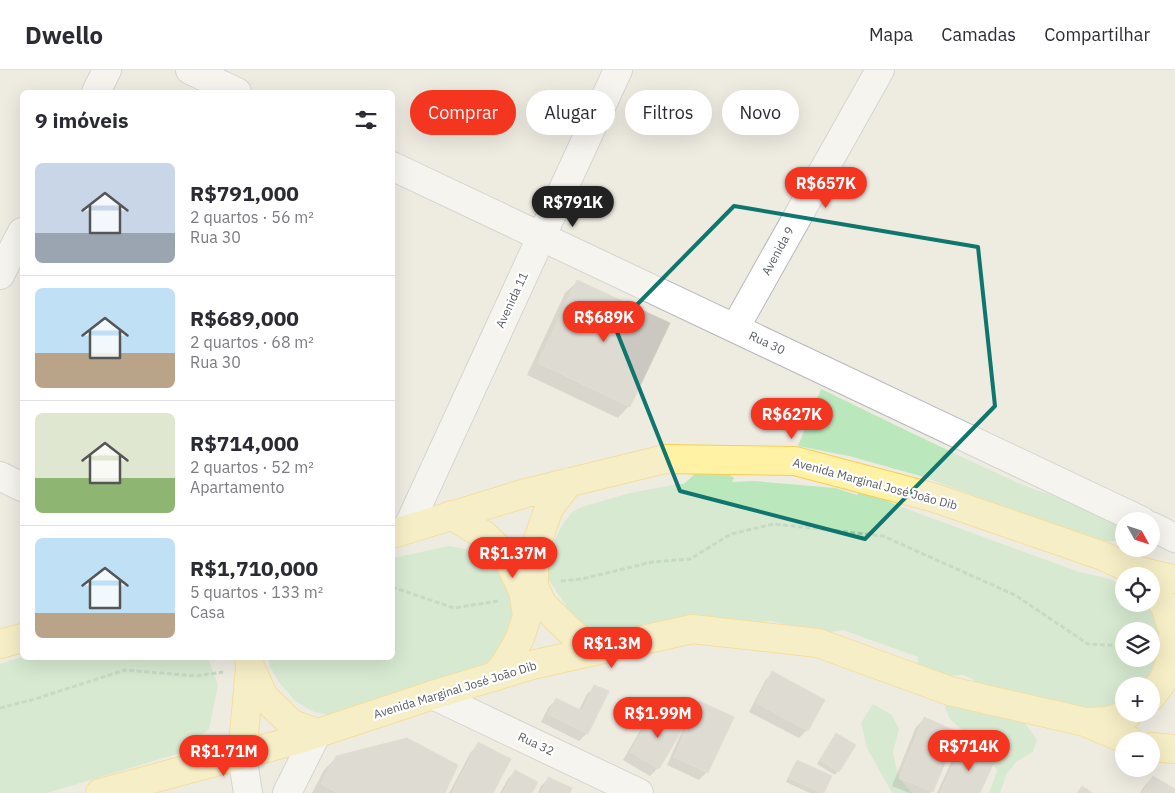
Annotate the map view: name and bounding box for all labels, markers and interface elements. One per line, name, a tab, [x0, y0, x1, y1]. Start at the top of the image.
text: Dwello	[25, 19, 103, 51]
text: Mapa	[869, 23, 913, 46]
text: Camadas	[941, 23, 1016, 46]
text: Compartilhar	[1044, 23, 1150, 46]
chip: Comprar	[410, 90, 516, 135]
chip: Alugar	[526, 90, 615, 135]
chip: Filtros	[625, 90, 712, 135]
chip: Novo	[722, 90, 799, 135]
text: 9 imóveis	[35, 106, 129, 134]
icon: filters	[352, 106, 380, 134]
pin: R$657K	[785, 166, 867, 209]
text: R$657K	[796, 173, 856, 193]
text: R$791,000	[190, 179, 299, 207]
icon: home	[75, 183, 135, 243]
pin: R$791K	[532, 186, 614, 228]
text: R$791K	[543, 192, 603, 212]
text: 2 quartos · 56 m²	[190, 207, 314, 227]
street label: Avenida 9	[758, 224, 797, 278]
text: Rua 30	[190, 227, 241, 247]
street label: Avenida 11	[492, 269, 531, 330]
pin: R$689K	[563, 300, 645, 343]
text: R$689,000	[190, 304, 299, 332]
text: R$689K	[574, 307, 634, 327]
icon: home	[75, 308, 135, 368]
street label: Rua 30	[747, 328, 788, 357]
text: 2 quartos · 68 m²	[190, 332, 314, 352]
text: Rua 30	[190, 352, 241, 372]
pin: R$627K	[751, 398, 833, 440]
text: R$627K	[762, 404, 822, 424]
text: R$714,000	[190, 429, 299, 457]
icon: home	[75, 433, 135, 493]
street label: Avenida Marginal José João Dib	[791, 454, 959, 513]
text: 2 quartos · 52 m²	[190, 457, 314, 477]
text: Apartamento	[190, 477, 285, 497]
north arrow	[1115, 512, 1160, 558]
map controls	[1115, 512, 1160, 777]
pin: R$1.37M	[467, 536, 559, 579]
text: R$1.37M	[479, 543, 547, 563]
text: R$1,710,000	[190, 554, 318, 582]
icon: home	[75, 558, 135, 618]
button: locate	[1115, 567, 1160, 612]
text: 5 quartos · 133 m²	[190, 582, 323, 602]
text: Casa	[190, 602, 225, 622]
button: layers	[1115, 622, 1160, 667]
pin: R$1.3M	[571, 626, 653, 669]
text: R$1.3M	[583, 633, 641, 653]
street label: Avenida Marginal José João Dib	[372, 658, 538, 722]
button: +	[1115, 677, 1160, 722]
pin: R$1.99M	[612, 696, 704, 739]
text: R$1.99M	[624, 703, 692, 723]
street label: Rua 32	[516, 729, 557, 758]
pin: R$714K	[928, 730, 1010, 772]
button: −	[1115, 732, 1160, 777]
pin: R$1.71M	[178, 734, 270, 777]
text: R$714K	[939, 736, 999, 756]
text: R$1.71M	[190, 741, 258, 761]

